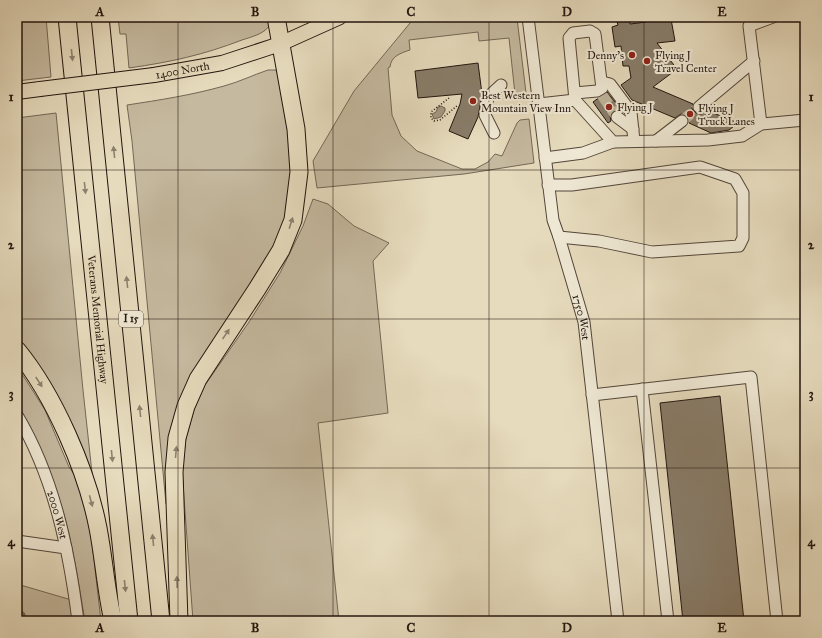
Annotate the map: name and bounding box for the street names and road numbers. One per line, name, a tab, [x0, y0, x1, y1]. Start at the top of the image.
street label: 1400 North	[155, 59, 211, 81]
street label: Veterans Memorial Highway	[85, 253, 111, 385]
street label: 1750 West	[570, 293, 593, 341]
road number: I 15	[119, 311, 143, 327]
street label: 2000 West	[45, 489, 70, 540]

